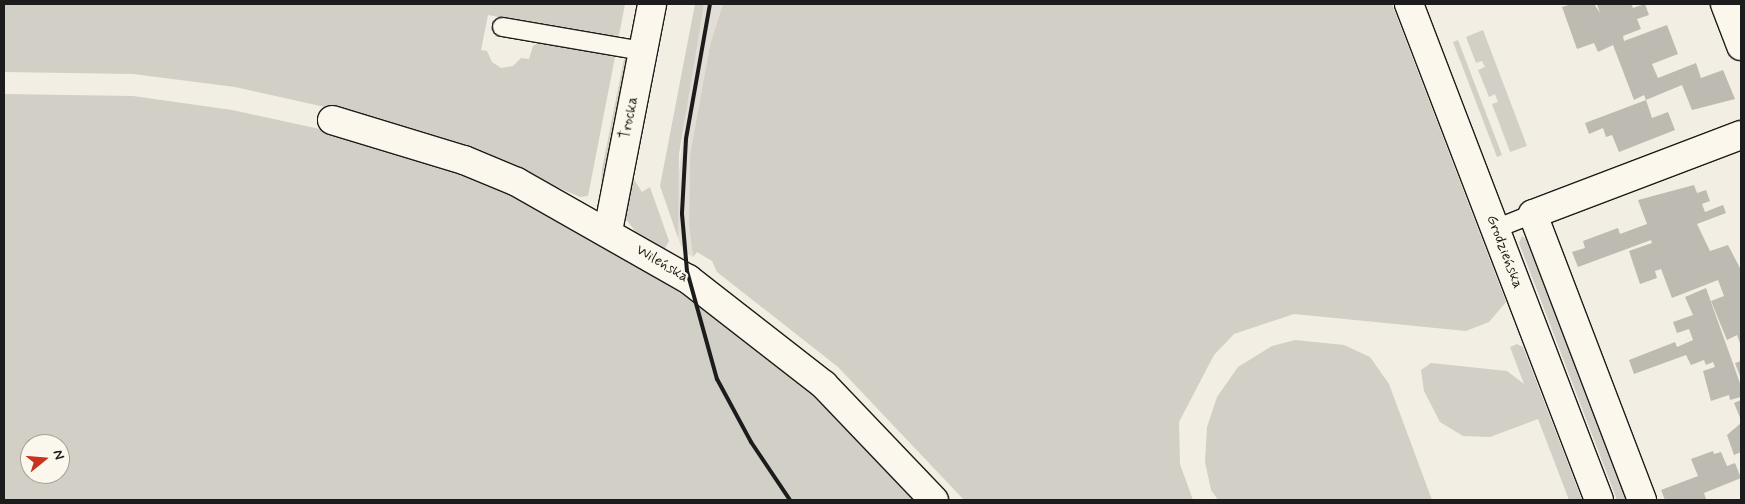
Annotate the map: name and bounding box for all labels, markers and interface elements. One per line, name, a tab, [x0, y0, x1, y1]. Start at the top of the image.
street label: Trocka	[617, 95, 643, 141]
street label: Grodzieńska	[1482, 213, 1526, 291]
street label: Wileńska	[632, 241, 692, 287]
north arrow	[20, 434, 70, 484]
text: N	[48, 448, 68, 462]

